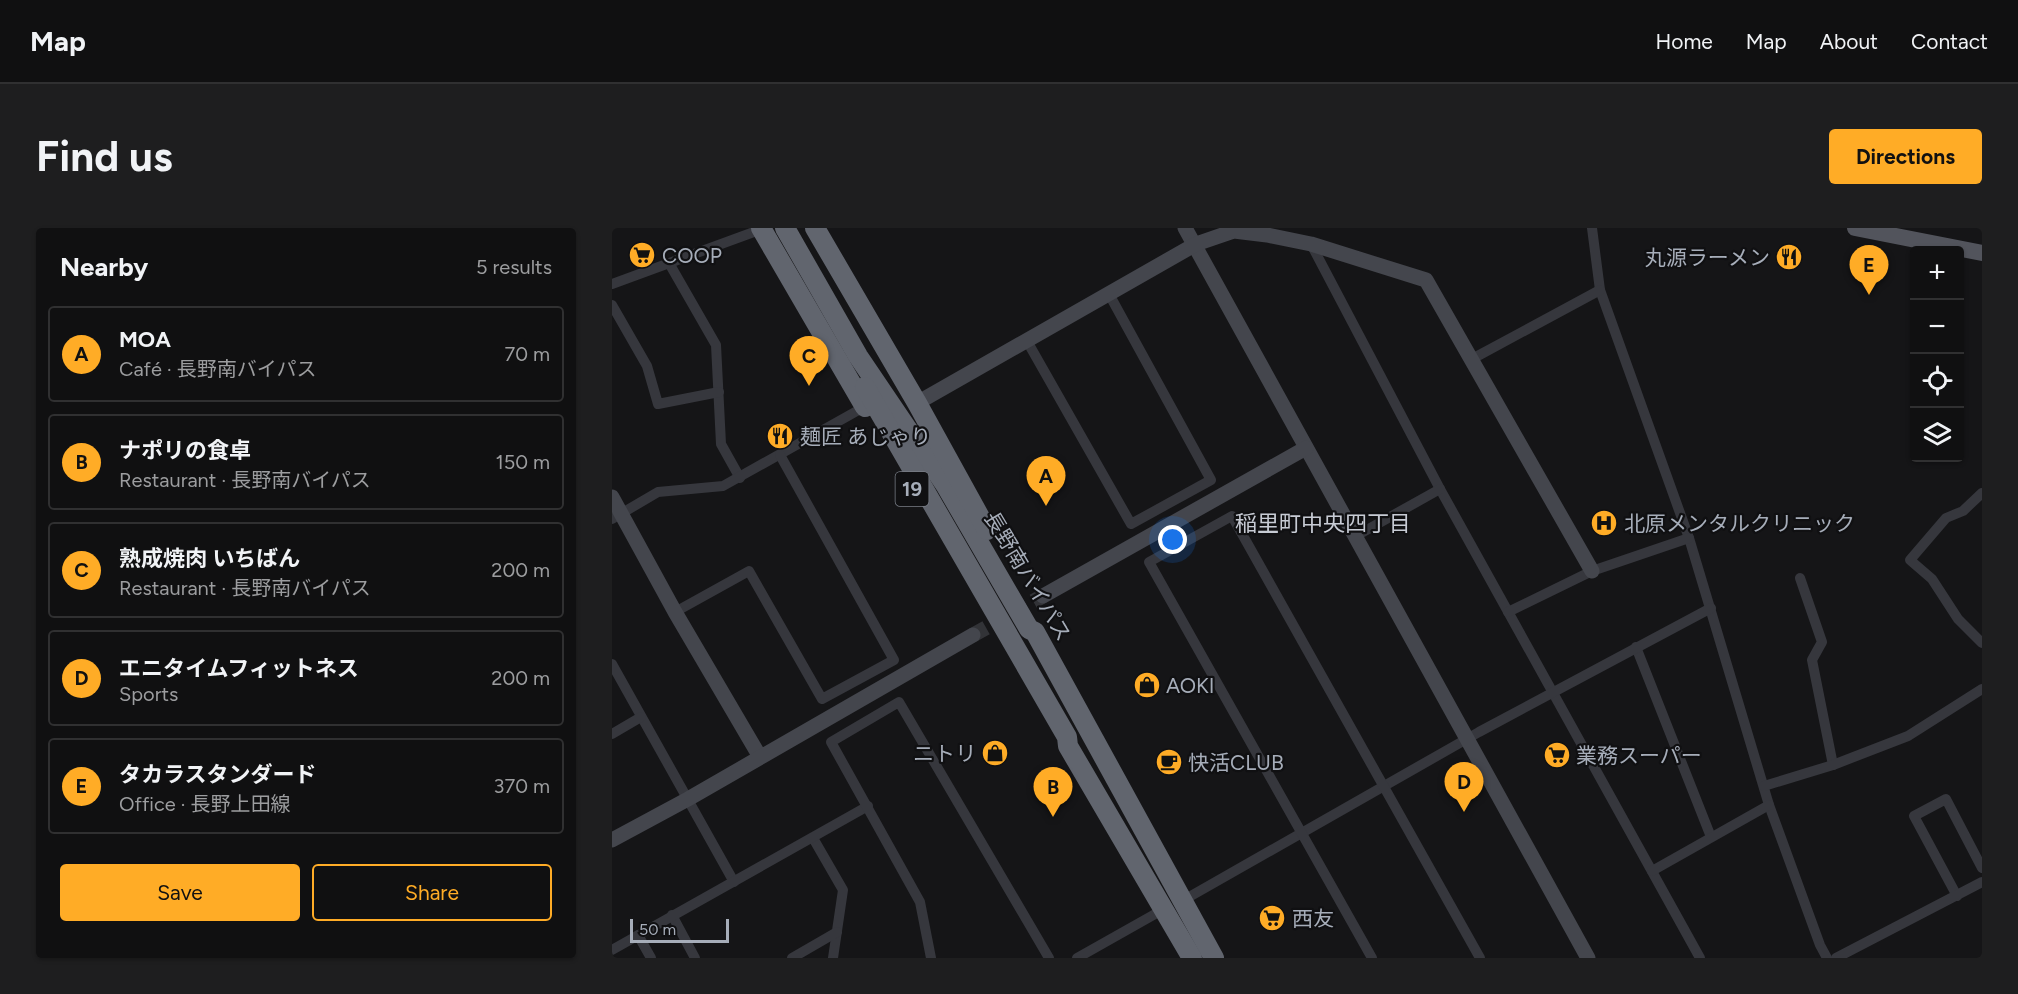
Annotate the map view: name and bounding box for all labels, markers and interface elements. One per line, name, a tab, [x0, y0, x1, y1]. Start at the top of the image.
text: Map	[30, 24, 86, 58]
text: Home	[1656, 29, 1713, 54]
text: Map	[1746, 29, 1787, 54]
text: About	[1820, 29, 1878, 54]
text: Contact	[1911, 29, 1988, 54]
button: Directions	[1829, 129, 1982, 184]
text: Find us	[36, 131, 173, 182]
supermarket icon: COOP	[627, 240, 657, 270]
restaurant icon: 丸源ラーメン	[1774, 242, 1804, 272]
place label: COOP	[662, 243, 722, 268]
place label: 丸源ラーメン	[1645, 245, 1770, 270]
pin: E	[1850, 245, 1888, 295]
map controls	[1910, 246, 1964, 462]
button: +	[1910, 246, 1964, 300]
text: Nearby	[60, 251, 148, 283]
text: 5 results	[476, 255, 552, 279]
button: −	[1910, 300, 1964, 354]
text: MOA	[119, 326, 171, 353]
pin: C	[790, 336, 828, 386]
text: A	[74, 342, 89, 366]
text: 70 m	[504, 342, 550, 366]
button: locate	[1910, 354, 1964, 408]
text: Café · 長野南バイパス	[119, 357, 316, 381]
button: layers	[1910, 408, 1964, 462]
restaurant icon: 麺匠 あじゃり	[765, 421, 795, 451]
place label: 麺匠 あじゃり	[800, 424, 931, 449]
text: ナポリの食卓	[119, 437, 251, 464]
text: B	[75, 450, 88, 474]
text: 150 m	[495, 450, 550, 474]
pin: A	[1026, 456, 1066, 506]
text: Restaurant · 長野南バイパス	[119, 468, 371, 492]
road number: 19	[896, 472, 928, 506]
street label: 長野南バイパス	[980, 507, 1076, 645]
hospital icon: 北原メンタルクリニック	[1589, 508, 1619, 538]
district label: 稲里町中央四丁目	[1235, 510, 1411, 537]
place label: 北原メンタルクリニック	[1624, 511, 1855, 536]
your location	[1158, 525, 1187, 554]
text: 熟成焼肉 いちばん	[119, 545, 300, 572]
text: C	[74, 558, 89, 582]
text: 200 m	[491, 558, 550, 582]
text: Restaurant · 長野南バイパス	[119, 576, 371, 600]
text: エニタイムフィットネス	[119, 655, 359, 682]
text: D	[75, 666, 89, 690]
text: 200 m	[491, 666, 550, 690]
shop icon: AOKI	[1132, 670, 1162, 700]
place label: AOKI	[1166, 673, 1215, 698]
text: Sports	[119, 682, 178, 706]
shop icon: ニトリ	[980, 738, 1010, 768]
supermarket icon: 業務スーパー	[1542, 740, 1572, 770]
place label: ニトリ	[913, 741, 976, 766]
place label: 業務スーパー	[1576, 743, 1702, 768]
cafe icon: 快活CLUB	[1154, 747, 1184, 777]
place label: 快活CLUB	[1188, 750, 1284, 775]
text: タカラスタンダード	[119, 761, 317, 788]
pin: D	[1444, 762, 1484, 812]
pin: B	[1034, 768, 1072, 817]
text: E	[76, 774, 87, 798]
text: 370 m	[494, 774, 550, 798]
text: Office · 長野上田線	[119, 792, 291, 816]
button: Save	[60, 864, 300, 921]
button: Share	[312, 864, 552, 921]
supermarket icon: 西友	[1257, 903, 1287, 933]
place label: 西友	[1292, 906, 1334, 931]
scale bar	[630, 916, 729, 944]
text: 50 m	[639, 920, 676, 939]

